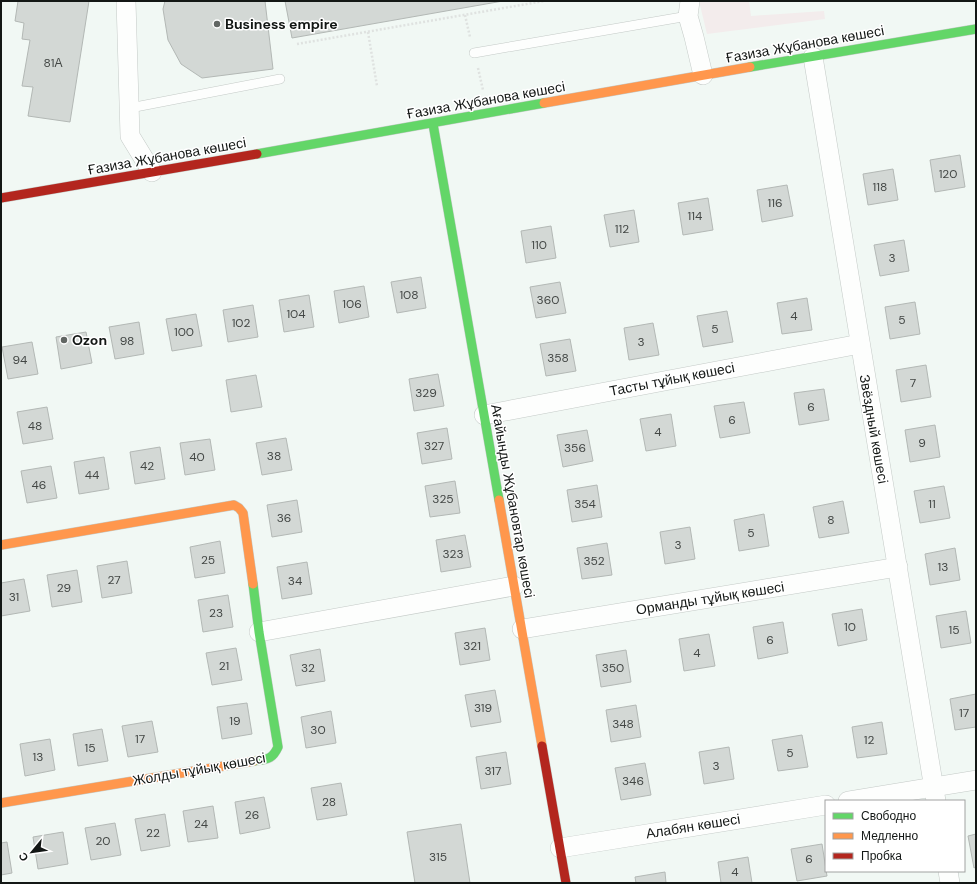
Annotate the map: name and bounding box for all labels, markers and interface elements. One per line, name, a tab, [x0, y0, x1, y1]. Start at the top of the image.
place label: Business empire	[225, 15, 338, 33]
marker: Business empire	[212, 19, 222, 29]
street label: Ғазиза Жұбанова көшесі	[725, 21, 885, 67]
house number: 81А	[44, 55, 62, 71]
street label: Ғазиза Жұбанова көшесі	[406, 77, 566, 123]
street label: Ғазиза Жұбанова көшесі	[87, 133, 247, 179]
house number: 120	[939, 166, 957, 182]
house number: 118	[873, 179, 887, 195]
house number: 116	[767, 195, 783, 211]
house number: 114	[688, 208, 702, 224]
house number: 112	[615, 221, 629, 237]
house number: 110	[531, 237, 547, 253]
house number: 3	[888, 250, 896, 266]
house number: 108	[399, 287, 419, 303]
house number: 360	[537, 292, 559, 308]
house number: 106	[342, 296, 362, 312]
house number: 104	[286, 306, 306, 322]
house number: 4	[790, 308, 798, 324]
house number: 5	[898, 312, 906, 328]
house number: 102	[232, 315, 250, 331]
house number: 5	[711, 321, 719, 337]
house number: 100	[174, 324, 194, 340]
place label: Ozon	[72, 331, 107, 349]
house number: 98	[120, 333, 134, 349]
house number: 3	[637, 334, 645, 350]
marker: Ozon	[59, 335, 69, 345]
house number: 358	[547, 350, 569, 366]
house number: 94	[13, 352, 27, 368]
street label: Тасты тұйық көшесі	[608, 358, 736, 400]
street label: Звёздный көшесі	[856, 373, 892, 485]
house number: 7	[910, 375, 916, 391]
house number: 329	[415, 385, 437, 401]
house number: 6	[807, 399, 815, 415]
street label: Ағайынды Жұбановтар көшесі	[487, 403, 539, 599]
house number: 6	[728, 412, 736, 428]
house number: 48	[28, 418, 42, 434]
house number: 4	[654, 424, 662, 440]
house number: 9	[918, 435, 926, 451]
house number: 327	[424, 438, 444, 454]
house number: 356	[564, 440, 586, 456]
house number: 38	[267, 448, 281, 464]
house number: 40	[189, 449, 205, 465]
house number: 42	[140, 458, 154, 474]
house number: 44	[85, 467, 99, 483]
house number: 46	[32, 477, 46, 493]
house number: 325	[432, 491, 454, 507]
house number: 354	[574, 496, 596, 512]
house number: 11	[928, 496, 936, 512]
house number: 36	[277, 510, 291, 526]
house number: 8	[827, 512, 835, 528]
house number: 5	[747, 525, 755, 541]
house number: 3	[674, 537, 682, 553]
house number: 323	[442, 546, 464, 562]
house number: 25	[201, 552, 215, 568]
house number: 352	[583, 553, 605, 569]
house number: 13	[938, 559, 948, 575]
house number: 27	[107, 572, 121, 588]
house number: 34	[288, 573, 302, 589]
street label: Орманды тұйық көшесі	[635, 577, 785, 619]
house number: 29	[57, 580, 71, 596]
house number: 31	[9, 589, 19, 605]
house number: 23	[209, 605, 223, 621]
house number: 10	[844, 619, 856, 635]
house number: 15	[948, 622, 960, 638]
house number: 6	[766, 632, 774, 648]
house number: 321	[463, 638, 481, 654]
house number: 4	[693, 645, 701, 661]
house number: 21	[219, 658, 229, 674]
house number: 32	[301, 660, 315, 676]
house number: 350	[602, 660, 624, 676]
house number: 319	[474, 700, 492, 716]
house number: 17	[959, 705, 969, 721]
house number: 19	[229, 713, 241, 729]
house number: 348	[612, 716, 634, 732]
house number: 30	[310, 722, 326, 738]
house number: 17	[135, 731, 145, 747]
house number: 12	[864, 732, 874, 748]
house number: 15	[84, 740, 96, 756]
house number: 5	[786, 745, 794, 761]
street label: Жолды тұйық көшесі	[131, 748, 267, 790]
house number: 13	[33, 749, 43, 765]
house number: 3	[712, 758, 720, 774]
house number: 317	[484, 763, 502, 779]
house number: 346	[622, 773, 644, 789]
house number: 28	[322, 794, 336, 810]
legend	[825, 800, 965, 872]
house number: 26	[245, 807, 259, 823]
text: Свободно	[861, 808, 916, 824]
street label: Алабян көшесі	[645, 810, 741, 842]
house number: 24	[194, 816, 208, 832]
house number: 22	[146, 825, 160, 841]
text: Медленно	[861, 828, 918, 844]
north arrow	[12, 832, 52, 872]
house number: 20	[95, 833, 111, 849]
text: Пробка	[861, 848, 902, 864]
house number: 315	[429, 849, 447, 865]
text: С	[15, 850, 31, 864]
house number: 6	[805, 851, 813, 867]
house number: 4	[731, 864, 739, 880]

